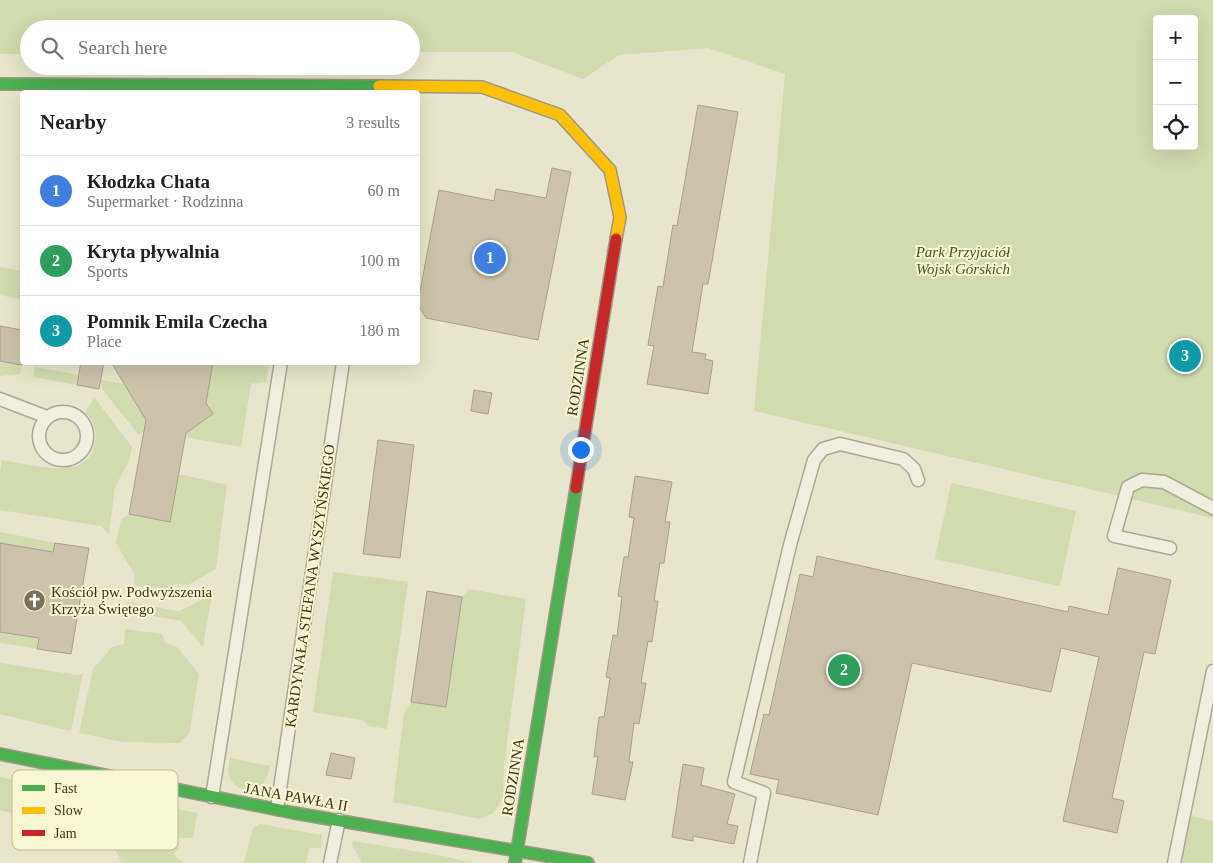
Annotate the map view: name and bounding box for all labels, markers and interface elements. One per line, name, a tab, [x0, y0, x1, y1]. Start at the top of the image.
map controls	[1153, 15, 1198, 150]
button: +	[1153, 15, 1198, 60]
search box	[20, 20, 420, 75]
icon: search	[38, 34, 66, 62]
text: Search here	[78, 37, 167, 58]
button: −	[1153, 60, 1198, 105]
button: locate	[1153, 105, 1198, 150]
text: Nearby	[40, 110, 107, 134]
text: 3 results	[346, 114, 400, 131]
text: Kłodzka Chata	[87, 171, 210, 192]
text: 1	[52, 182, 60, 199]
text: 60 m	[368, 182, 400, 199]
text: Supermarket · Rodzinna	[87, 193, 243, 210]
pin: 1	[474, 239, 506, 277]
text: Kryta pływalnia	[87, 241, 219, 262]
park label: Park Przyjaciół Wojsk Górskich	[915, 244, 1011, 277]
text: 2	[52, 252, 60, 269]
text: 100 m	[360, 252, 400, 269]
text: Sports	[87, 263, 128, 280]
text: Pomnik Emila Czecha	[87, 311, 268, 332]
text: 3	[52, 322, 60, 339]
text: 180 m	[360, 322, 400, 339]
text: Place	[87, 333, 122, 350]
street label: RODZINNA	[564, 337, 592, 417]
pin: 3	[1169, 337, 1201, 375]
your location	[568, 437, 594, 463]
street label: KARDYNAŁA STEFANA WYSZYŃSKIEGO	[282, 443, 338, 729]
place label: Kościół pw. Podwyższenia Krzyża Świętego	[51, 584, 212, 617]
church icon: Kościół pw. Podwyższenia Krzyża Świętego	[23, 589, 47, 613]
pin: 2	[828, 651, 860, 689]
street label: RODZINNA	[499, 737, 527, 817]
legend	[12, 770, 178, 850]
street label: JANA PAWŁA II	[243, 780, 349, 814]
text: Fast	[54, 781, 77, 796]
text: Slow	[54, 803, 84, 818]
text: Jam	[54, 826, 77, 841]

